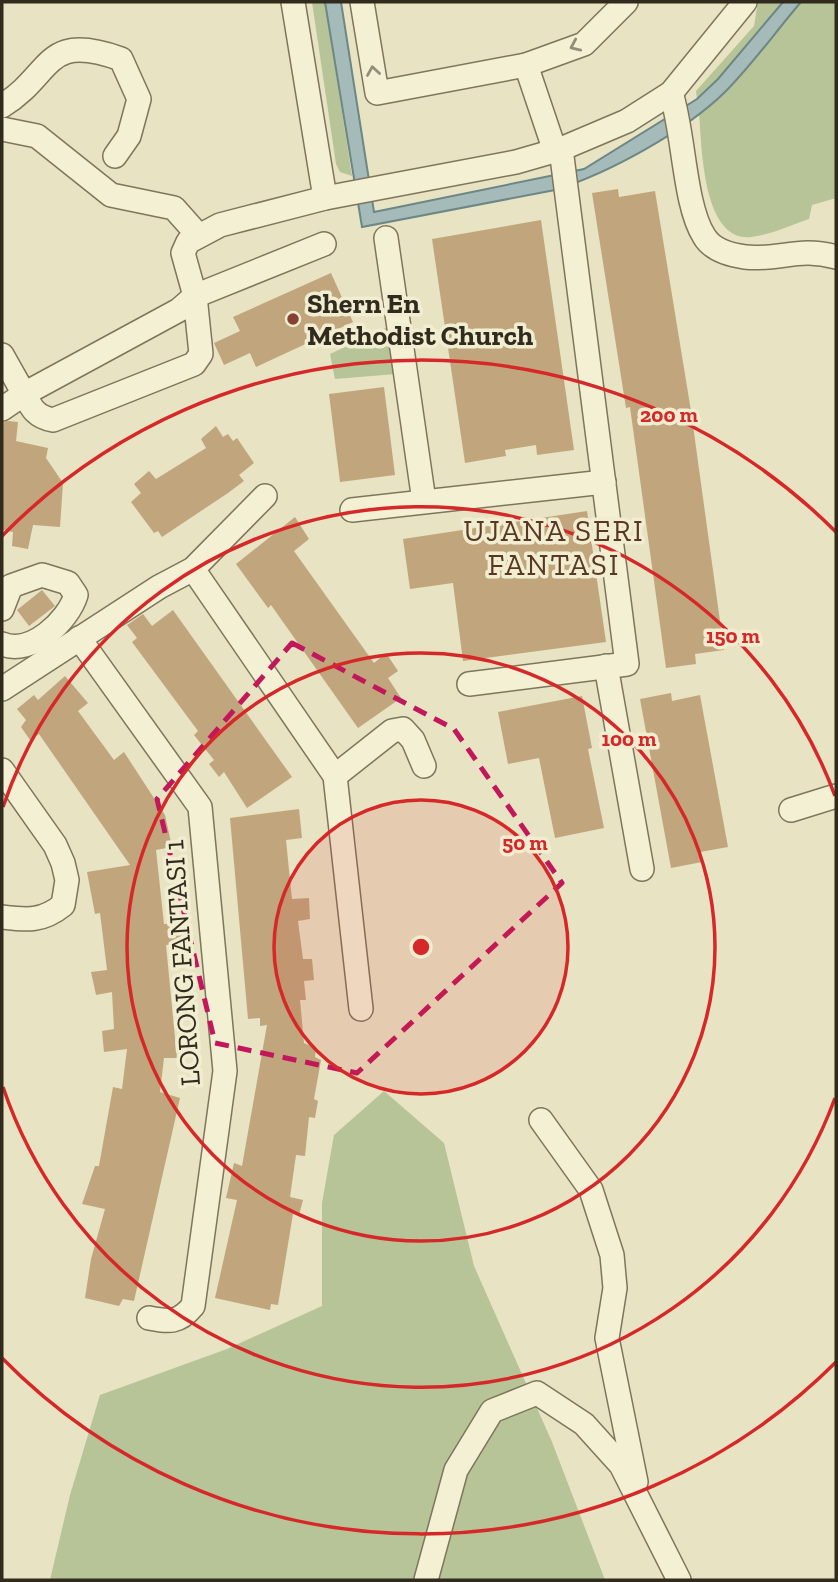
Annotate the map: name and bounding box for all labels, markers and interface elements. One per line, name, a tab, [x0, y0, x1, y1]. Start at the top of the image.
one-way arrow	[570, 38, 582, 52]
one-way arrow	[366, 66, 381, 77]
place label: Shern En Methodist Church	[307, 287, 533, 352]
marker: Shern En Methodist Church	[285, 311, 301, 327]
text: 200 m	[640, 402, 698, 427]
district label: UJANA SERI FANTASI	[463, 513, 645, 583]
text: 150 m	[706, 623, 761, 648]
text: 100 m	[602, 726, 657, 751]
text: 50 m	[502, 830, 548, 855]
street label: LORONG FANTASI 1	[157, 839, 207, 1087]
centre of rings	[409, 935, 433, 959]

